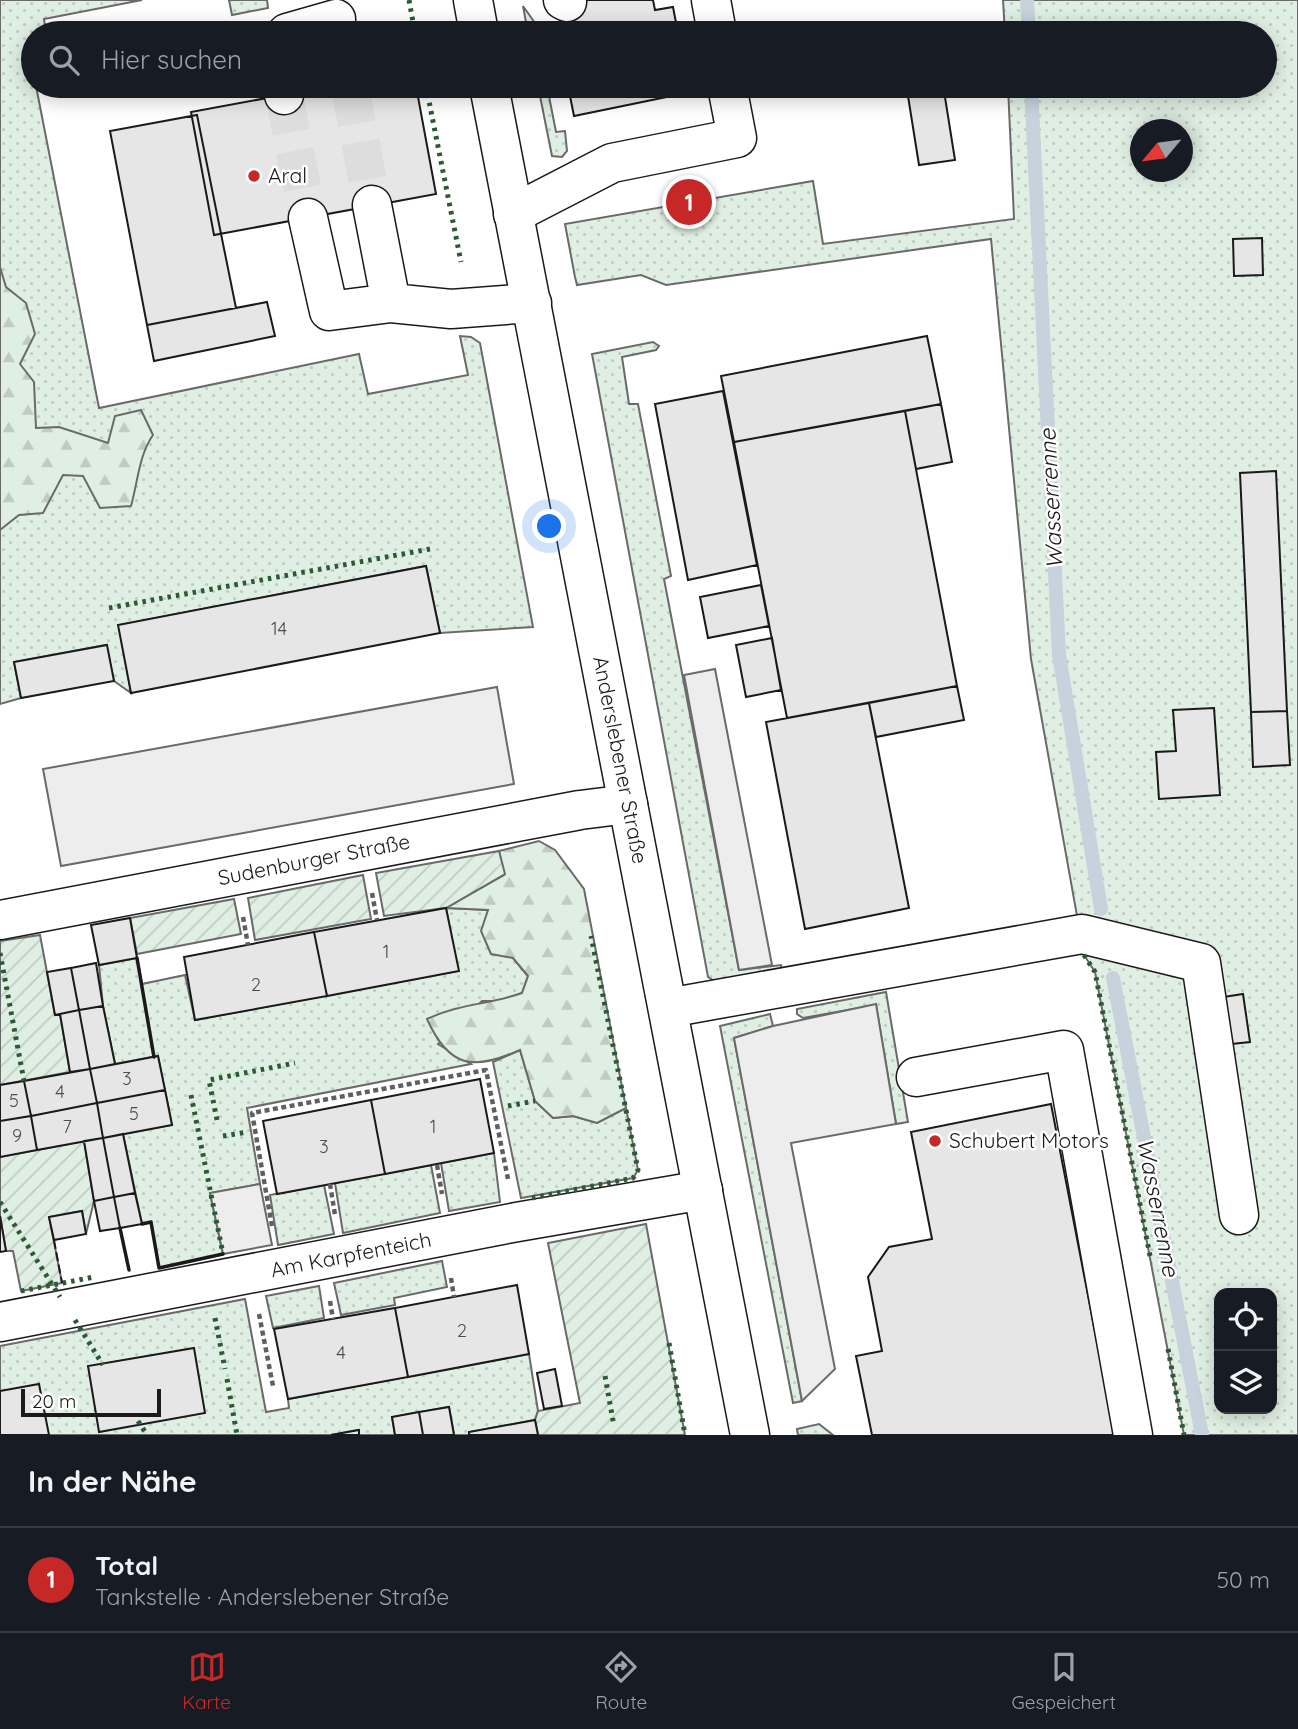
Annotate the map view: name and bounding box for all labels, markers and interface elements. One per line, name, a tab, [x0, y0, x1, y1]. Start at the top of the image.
search box	[21, 21, 1277, 98]
icon: search	[45, 41, 83, 79]
text: Hier suchen	[101, 43, 242, 76]
north arrow	[1130, 119, 1193, 182]
place label: Aral	[268, 162, 307, 188]
marker: Aral	[246, 168, 262, 184]
pin: 1	[666, 176, 712, 228]
water label: Wasserrenne	[1032, 427, 1069, 570]
your location	[532, 509, 566, 543]
house number: 14	[271, 617, 287, 640]
street label: Anderslebener Straße	[588, 654, 654, 866]
street label: Sudenburger Straße	[215, 828, 412, 890]
house number: 1	[383, 940, 389, 963]
house number: 2	[251, 973, 261, 996]
house number: 3	[122, 1067, 132, 1090]
house number: 4	[55, 1080, 65, 1103]
house number: 5	[9, 1089, 19, 1112]
house number: 5	[129, 1102, 139, 1125]
house number: 7	[62, 1115, 72, 1138]
house number: 1	[430, 1115, 436, 1138]
house number: 9	[12, 1124, 22, 1147]
place label: Schubert Motors	[949, 1127, 1109, 1153]
marker: Schubert Motors	[927, 1133, 943, 1149]
house number: 3	[319, 1135, 329, 1158]
water label: Wasserrenne	[1131, 1135, 1186, 1280]
street label: Am Karpfenteich	[268, 1226, 433, 1282]
map controls	[1214, 1288, 1277, 1414]
button: locate	[1214, 1288, 1277, 1351]
house number: 2	[457, 1319, 467, 1342]
house number: 4	[336, 1341, 346, 1364]
button: layers	[1214, 1351, 1277, 1414]
scale bar	[21, 1386, 161, 1418]
text: 20 m	[32, 1389, 76, 1413]
text: In der Nähe	[28, 1462, 197, 1500]
text: Total	[95, 1549, 158, 1582]
text: 1	[47, 1565, 55, 1594]
text: 50 m	[1217, 1565, 1270, 1594]
text: Tankstelle · Anderslebener Straße	[95, 1582, 449, 1611]
tab: Karte	[182, 1648, 231, 1714]
tab: Route	[595, 1648, 647, 1714]
tab: Gespeichert	[1012, 1648, 1116, 1714]

